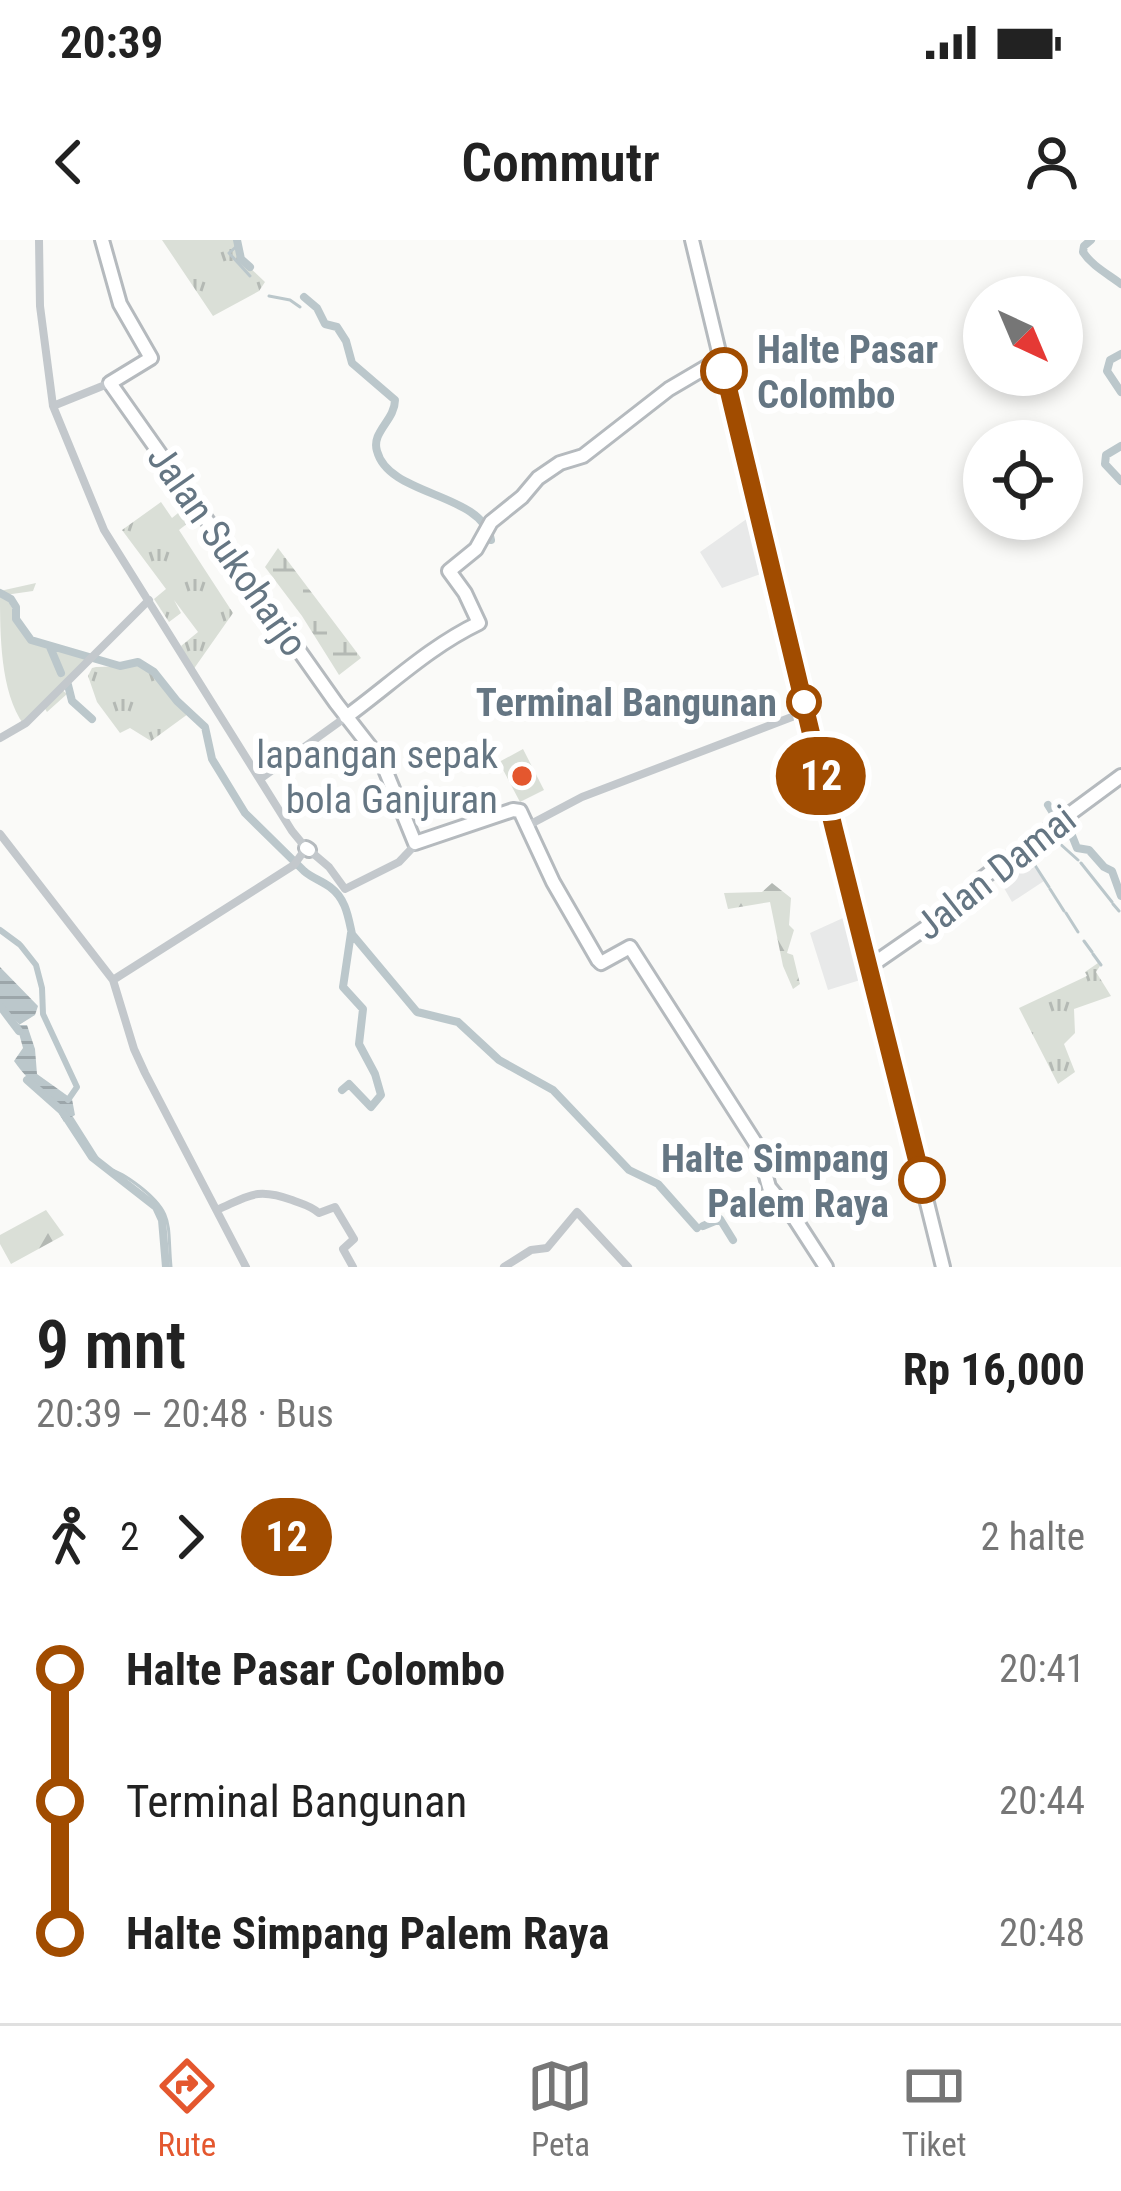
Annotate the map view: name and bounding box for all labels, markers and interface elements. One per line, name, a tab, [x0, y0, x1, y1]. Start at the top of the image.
text: 20:39	[60, 16, 163, 69]
icon: back	[36, 129, 102, 195]
icon: person	[1019, 129, 1085, 195]
text: Commutr	[461, 131, 660, 194]
north arrow	[963, 276, 1083, 396]
map controls	[963, 276, 1083, 540]
place label: Halte Pasar Colombo	[757, 327, 938, 418]
marker: Halte Pasar Colombo	[702, 349, 746, 393]
button: locate	[963, 420, 1083, 540]
street label: Jalan Sukoharjo	[138, 436, 317, 665]
place label: Terminal Bangunan	[476, 680, 777, 726]
marker: Terminal Bangunan	[788, 686, 820, 718]
place label: lapangan sepak bola Ganjuran	[256, 732, 498, 823]
line badge: 12	[767, 737, 875, 815]
text: 12	[800, 751, 842, 800]
marker: lapangan sepak bola Ganjuran	[509, 763, 535, 789]
street label: Jalan Damai	[906, 796, 1085, 950]
place label: Halte Simpang Palem Raya	[661, 1136, 889, 1227]
marker: Halte Simpang Palem Raya	[900, 1158, 944, 1202]
text: 9 mnt	[36, 1307, 186, 1384]
text: Rp 16,000	[903, 1343, 1085, 1396]
text: 20:39 – 20:48 · Bus	[36, 1391, 334, 1437]
icon: walk	[36, 1504, 102, 1570]
icon: forward	[157, 1504, 223, 1570]
text: 12	[265, 1512, 308, 1561]
text: 2	[120, 1514, 139, 1560]
text: 2 halte	[981, 1514, 1085, 1560]
text: Halte Pasar Colombo	[126, 1643, 505, 1696]
text: 20:41	[999, 1646, 1085, 1692]
text: Terminal Bangunan	[126, 1775, 467, 1828]
text: 20:44	[999, 1778, 1085, 1824]
text: Halte Simpang Palem Raya	[126, 1907, 609, 1960]
text: 20:48	[999, 1910, 1085, 1956]
tab: Rute	[154, 2053, 220, 2164]
tab: Peta	[527, 2053, 593, 2164]
tab: Tiket	[901, 2053, 967, 2164]

